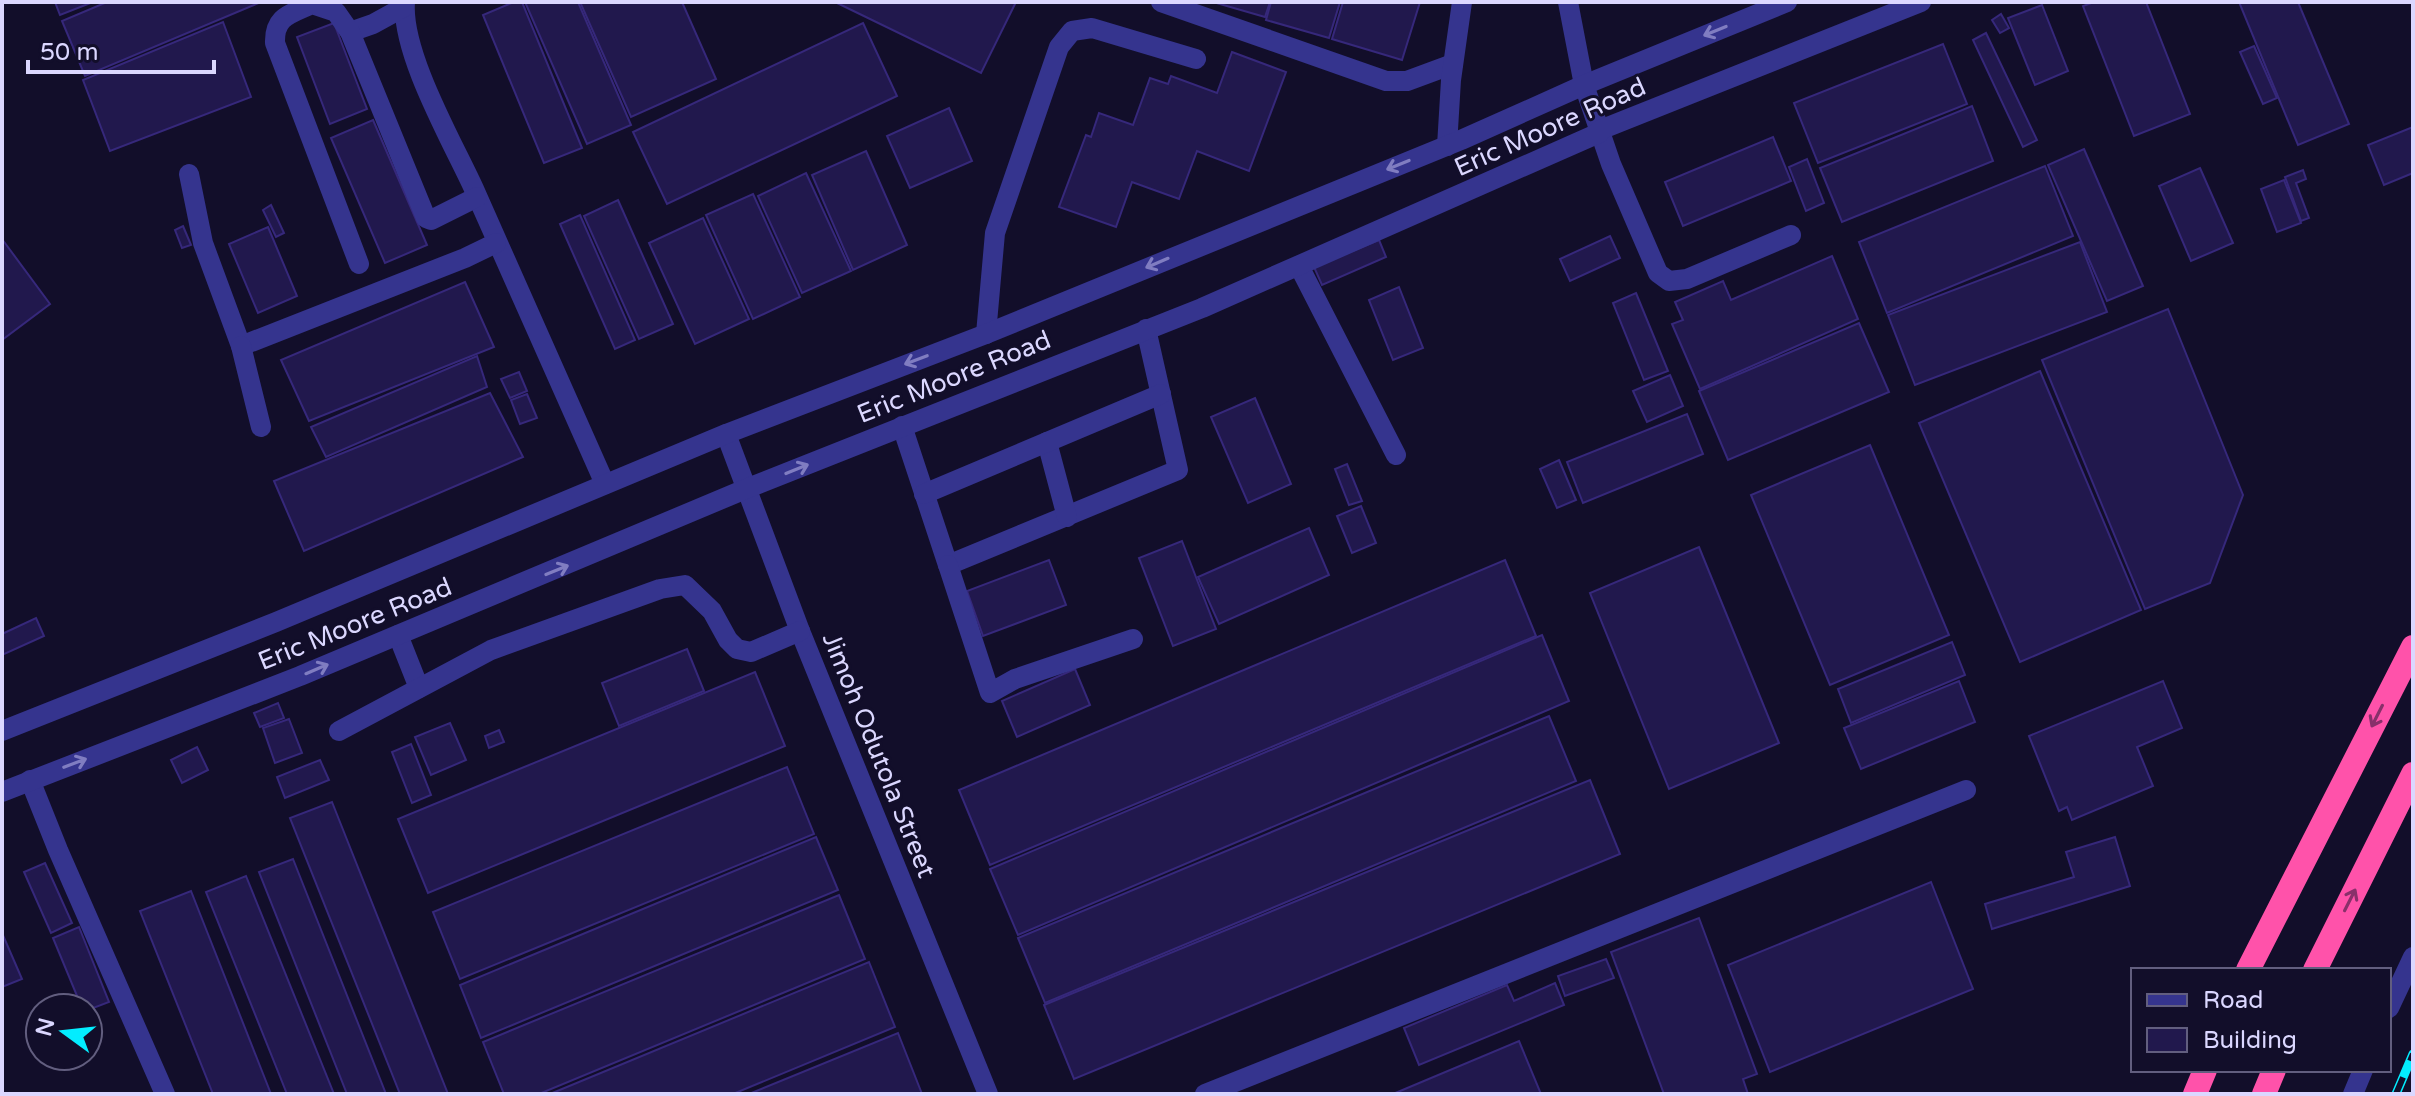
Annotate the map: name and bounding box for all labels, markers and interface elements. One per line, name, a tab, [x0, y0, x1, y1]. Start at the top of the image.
scale bar	[28, 24, 214, 74]
one-way arrow	[1703, 25, 1728, 40]
text: 50 m	[40, 38, 98, 67]
street label: Eric Moore Road	[1450, 71, 1650, 183]
one-way arrow	[1386, 159, 1411, 174]
one-way arrow	[1145, 256, 1170, 271]
street label: Eric Moore Road	[853, 324, 1055, 430]
one-way arrow	[904, 354, 929, 368]
one-way arrow	[784, 460, 809, 475]
one-way arrow	[544, 561, 569, 576]
street label: Eric Moore Road	[254, 571, 456, 677]
street label: Jimoh Odutola Street	[816, 628, 942, 882]
one-way arrow	[304, 661, 329, 676]
one-way arrow	[2369, 704, 2385, 728]
one-way arrow	[62, 755, 87, 769]
one-way arrow	[2342, 889, 2358, 913]
legend	[2131, 968, 2391, 1072]
text: Road	[2203, 986, 2263, 1015]
north arrow	[24, 992, 104, 1072]
text: N	[31, 1015, 60, 1039]
text: Building	[2203, 1026, 2297, 1055]

